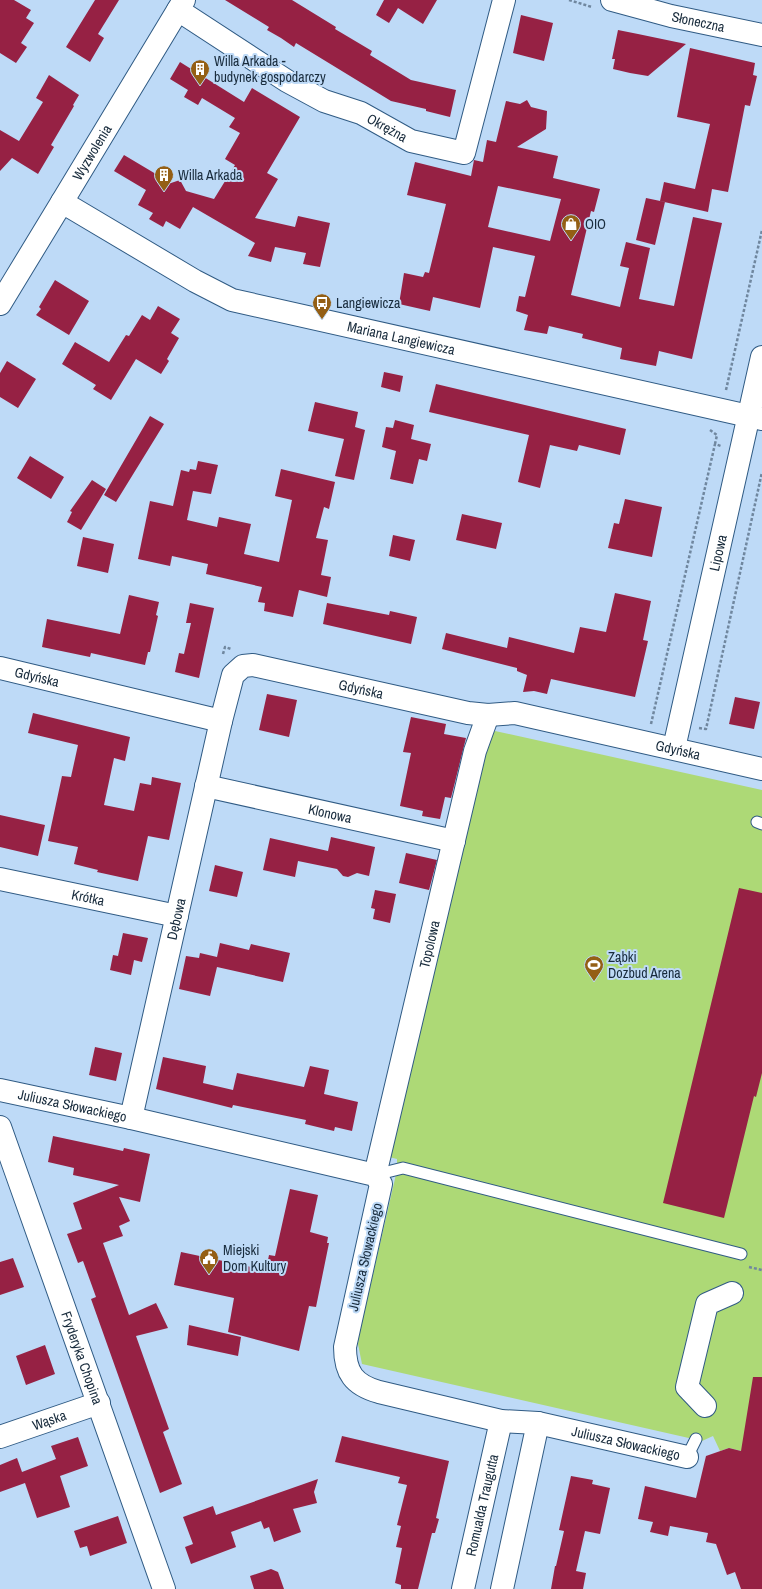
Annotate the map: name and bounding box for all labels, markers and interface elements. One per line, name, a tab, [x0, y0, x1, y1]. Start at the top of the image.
street label: Słoneczna	[670, 7, 727, 36]
place label: Willa Arkada - budynek gospodarczy	[214, 52, 326, 86]
building icon: Willa Arkada - budynek gospodarczy	[189, 58, 211, 86]
street label: Okrężna	[364, 109, 411, 146]
street label: Wyzwolenia	[68, 121, 116, 183]
building icon: Willa Arkada	[153, 164, 175, 192]
place label: Willa Arkada	[178, 166, 243, 184]
shop icon: OIO	[560, 213, 582, 241]
place label: OIO	[585, 215, 606, 233]
bus stop icon: Langiewicza	[311, 292, 333, 320]
place label: Langiewicza	[336, 294, 401, 312]
street label: Mariana Langiewicza	[346, 317, 457, 359]
street label: Lipowa	[705, 532, 731, 573]
street label: Gdyńska	[13, 663, 62, 691]
street label: Gdyńska	[337, 675, 386, 703]
street label: Gdyńska	[654, 736, 703, 764]
street label: Klonowa	[307, 800, 354, 827]
street label: Krótka	[70, 885, 107, 910]
street label: Dębowa	[163, 896, 190, 942]
street label: Topolowa	[415, 918, 444, 970]
place label: Ząbki Dozbud Arena	[608, 948, 681, 982]
sports icon: Ząbki Dozbud Arena	[583, 954, 605, 982]
street label: Juliusza Słowackiego	[16, 1085, 128, 1126]
street label: Juliusza Słowackiego	[344, 1201, 386, 1313]
place label: Miejski Dom Kultury	[223, 1241, 286, 1275]
public building icon: Miejski Dom Kultury	[198, 1247, 220, 1275]
street label: Fryderyka Chopina	[57, 1309, 107, 1408]
street label: Wąska	[30, 1406, 69, 1434]
street label: Juliusza Słowackiego	[570, 1422, 682, 1464]
street label: Romualda Traugutta	[462, 1452, 502, 1558]

